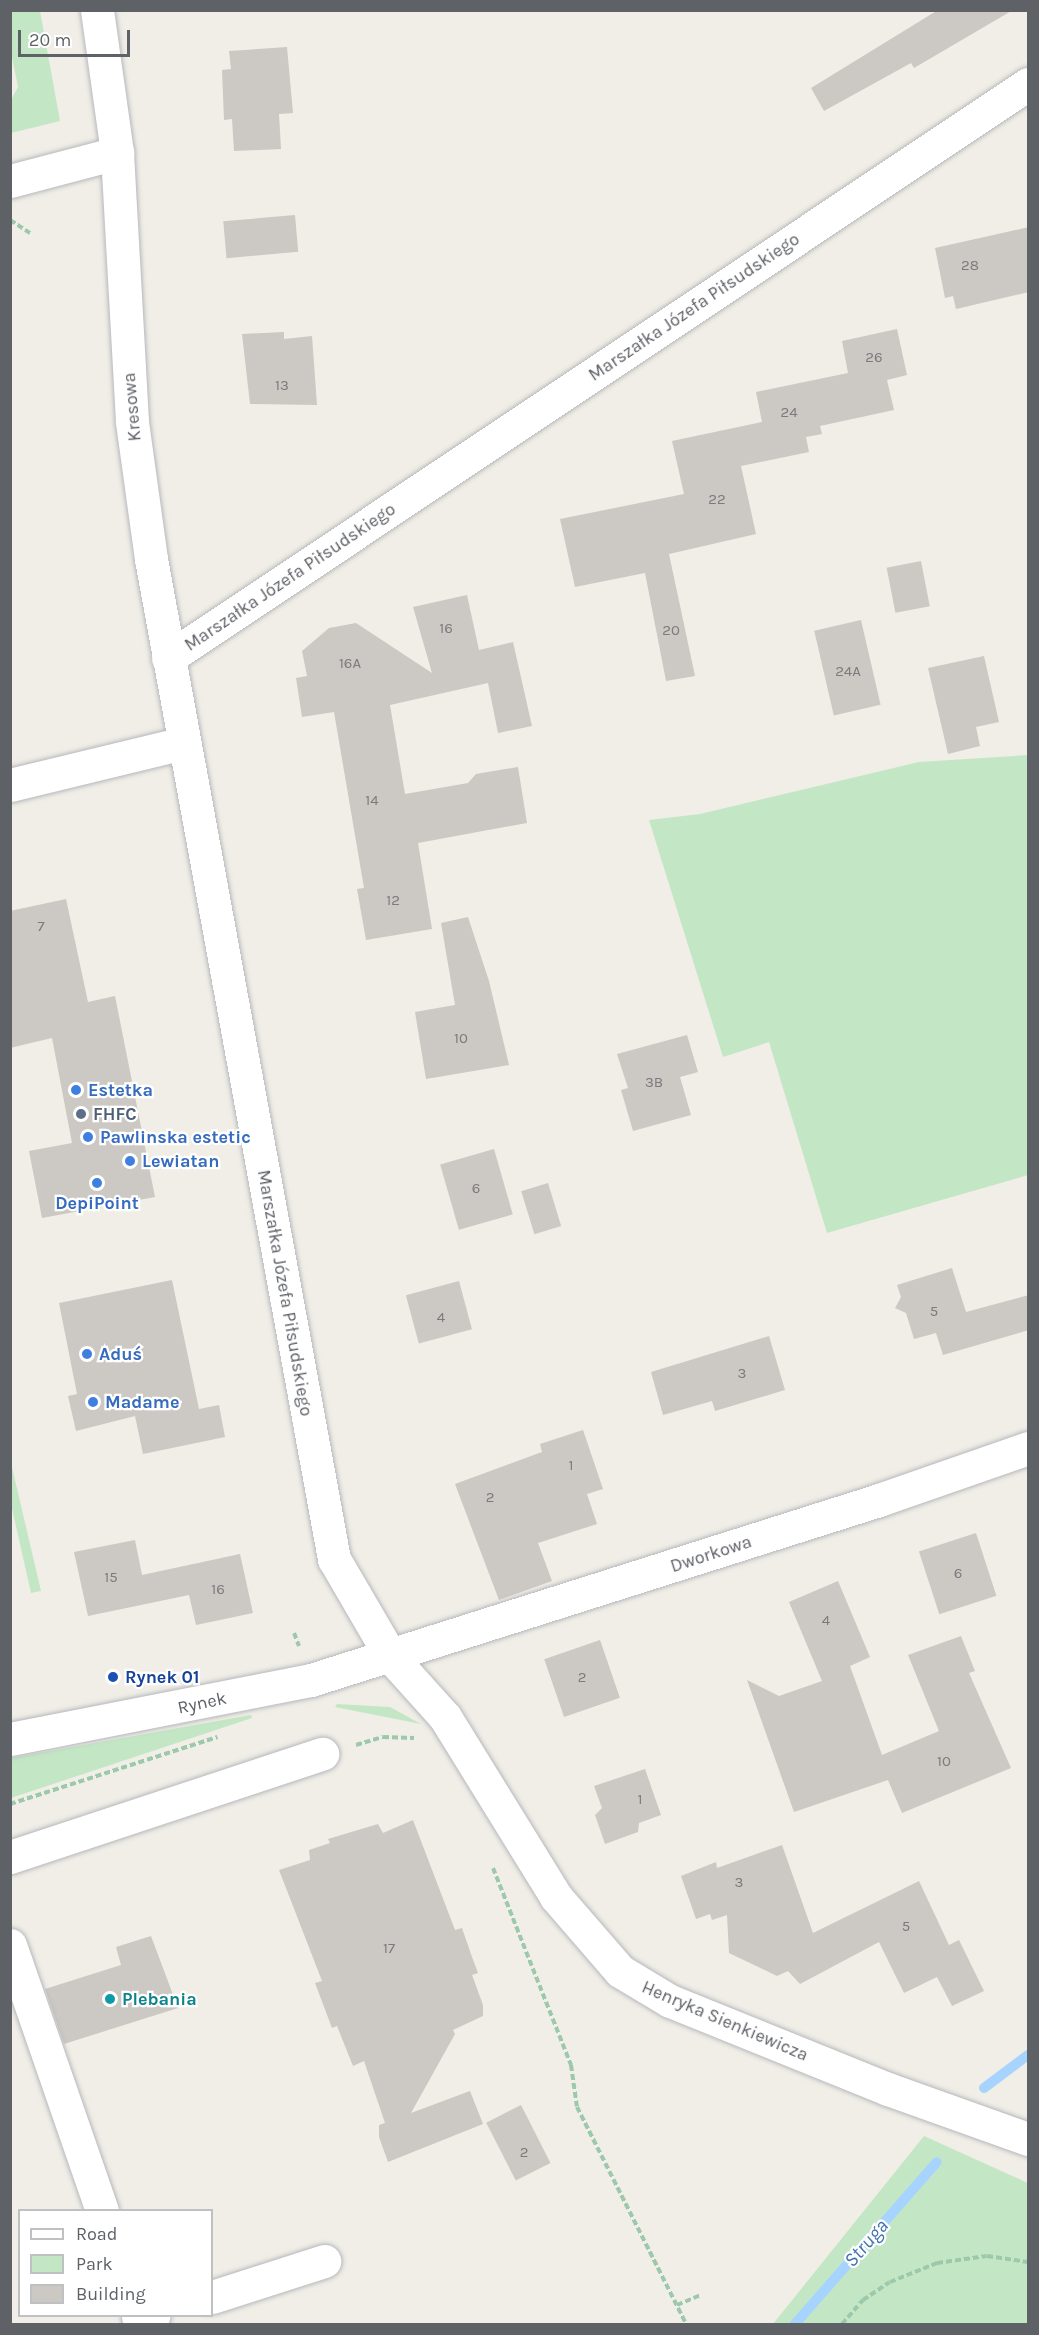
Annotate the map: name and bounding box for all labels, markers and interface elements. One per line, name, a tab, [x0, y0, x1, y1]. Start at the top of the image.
scale bar	[21, 18, 134, 56]
text: 20 m	[29, 29, 71, 51]
street label: Marszałka Józefa Piłsudskiego	[584, 228, 804, 386]
house number: 28	[961, 257, 979, 275]
house number: 26	[865, 349, 883, 367]
street label: Kresowa	[118, 372, 146, 442]
house number: 13	[275, 377, 289, 395]
house number: 24	[780, 404, 798, 422]
house number: 22	[708, 491, 726, 509]
street label: Marszałka Józefa Piłsudskiego	[180, 498, 400, 656]
house number: 16	[439, 620, 453, 638]
house number: 20	[662, 622, 680, 640]
house number: 16A	[339, 655, 361, 673]
house number: 24A	[835, 663, 861, 681]
house number: 14	[365, 792, 379, 810]
house number: 12	[386, 892, 400, 910]
house number: 7	[37, 918, 45, 936]
house number: 10	[454, 1030, 468, 1048]
house number: 3B	[645, 1074, 663, 1092]
place label: Estetka	[88, 1079, 153, 1101]
marker: Estetka	[69, 1083, 83, 1097]
place label: FHFC	[93, 1103, 137, 1125]
marker: FHFC	[74, 1107, 88, 1121]
place label: Pawlinska estetic	[100, 1126, 251, 1148]
marker: Pawlinska estetic	[81, 1130, 95, 1144]
place label: Lewiatan	[142, 1150, 219, 1172]
marker: Lewiatan	[123, 1154, 137, 1168]
street label: Marszałka Józefa Piłsudskiego	[253, 1168, 317, 1418]
marker: DepiPoint	[90, 1176, 104, 1190]
house number: 6	[472, 1180, 480, 1198]
place label: DepiPoint	[55, 1192, 139, 1214]
house number: 5	[930, 1303, 938, 1321]
house number: 4	[437, 1309, 445, 1327]
place label: Aduś	[99, 1343, 142, 1365]
marker: Aduś	[80, 1347, 94, 1361]
house number: 3	[738, 1365, 746, 1383]
place label: Madame	[105, 1391, 179, 1413]
marker: Madame	[86, 1395, 100, 1409]
house number: 1	[569, 1457, 573, 1475]
house number: 2	[486, 1489, 494, 1507]
street label: Dworkowa	[668, 1531, 754, 1577]
house number: 6	[954, 1565, 962, 1583]
house number: 15	[104, 1569, 118, 1587]
house number: 16	[211, 1581, 225, 1599]
house number: 4	[822, 1612, 830, 1630]
place label: Rynek 01	[125, 1666, 199, 1688]
house number: 2	[578, 1669, 586, 1687]
marker: Rynek 01	[106, 1670, 120, 1684]
street label: Rynek	[175, 1687, 229, 1719]
house number: 10	[937, 1753, 951, 1771]
house number: 1	[638, 1791, 642, 1809]
house number: 3	[735, 1874, 743, 1892]
house number: 5	[902, 1918, 910, 1936]
house number: 17	[383, 1940, 395, 1958]
street label: Henryka Sienkiewicza	[639, 1976, 811, 2066]
place label: Plebania	[122, 1988, 197, 2010]
marker: Plebania	[103, 1992, 117, 2006]
house number: 2	[520, 2144, 528, 2162]
legend	[18, 2209, 213, 2317]
water label: Struga	[839, 2214, 893, 2272]
text: Road	[76, 2223, 117, 2245]
text: Park	[76, 2253, 113, 2275]
text: Building	[76, 2283, 146, 2305]

